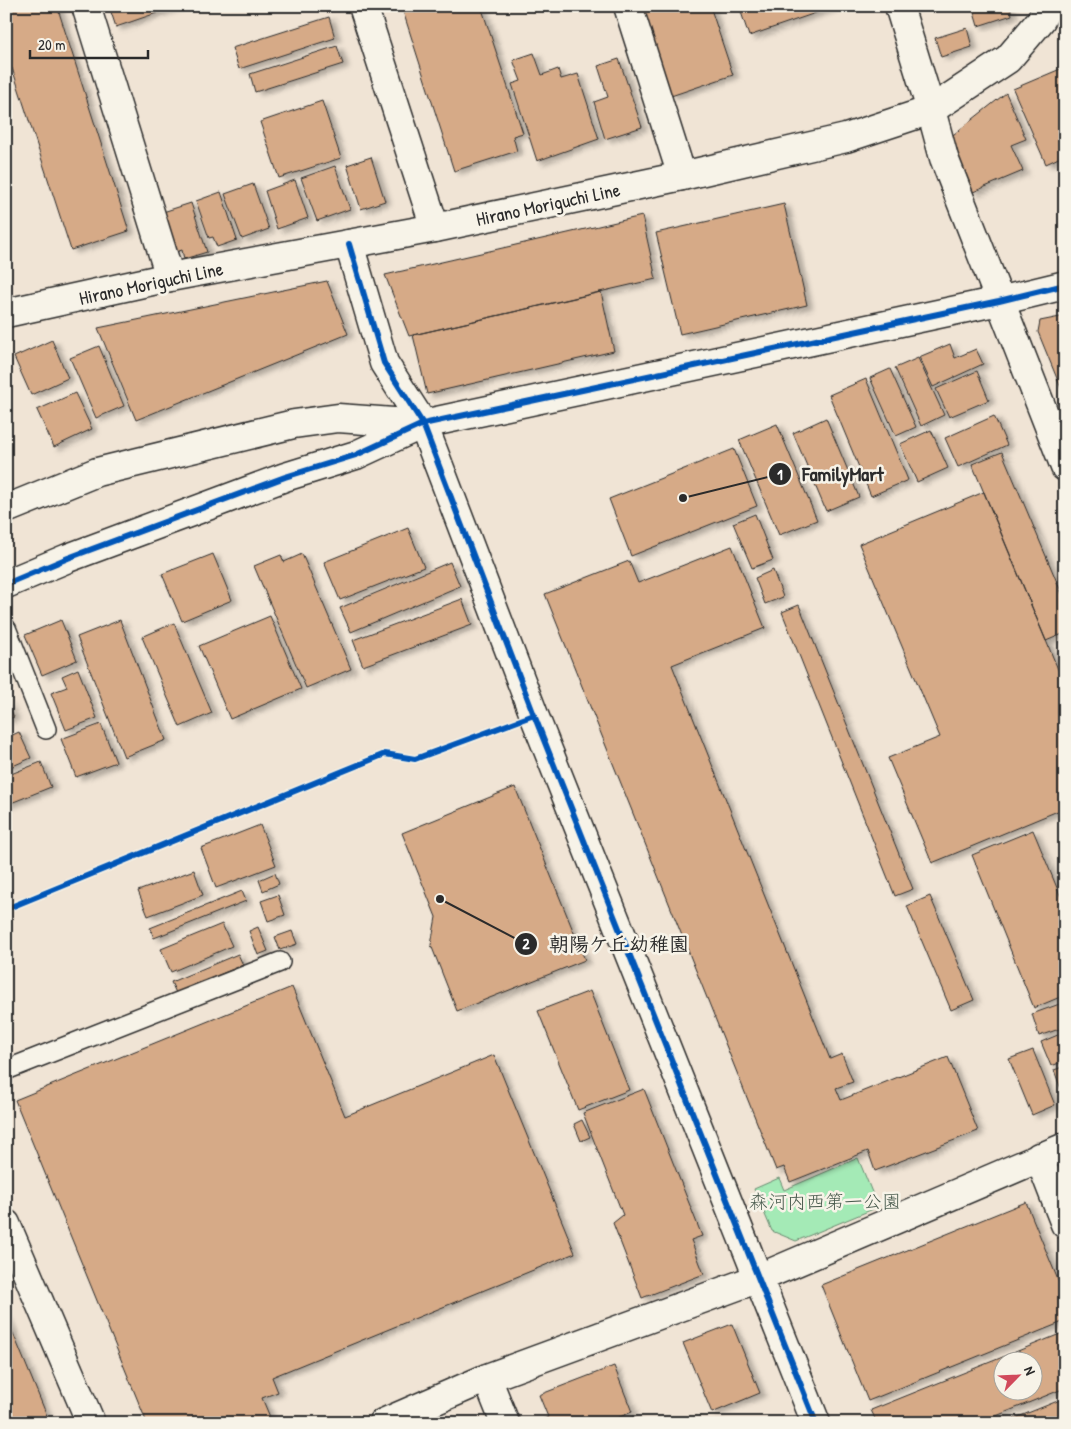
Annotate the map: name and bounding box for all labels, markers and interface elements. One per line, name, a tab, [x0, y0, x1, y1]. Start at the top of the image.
scale bar	[30, 28, 148, 60]
text: 20 m	[38, 34, 65, 55]
street label: Hirano Moriguchi Line	[474, 176, 623, 232]
street label: Hirano Moriguchi Line	[77, 255, 226, 311]
callout: FamilyMart	[768, 457, 894, 492]
text: FamilyMart	[801, 460, 885, 488]
text: 1	[777, 464, 783, 485]
callout: 朝陽ケ丘幼稚園	[514, 926, 699, 961]
text: 朝陽ケ丘幼稚園	[549, 930, 689, 957]
text: 2	[522, 933, 530, 954]
park label: 森河内西第一公園	[749, 1188, 901, 1214]
north arrow	[994, 1352, 1044, 1402]
text: N	[1020, 1363, 1041, 1378]

